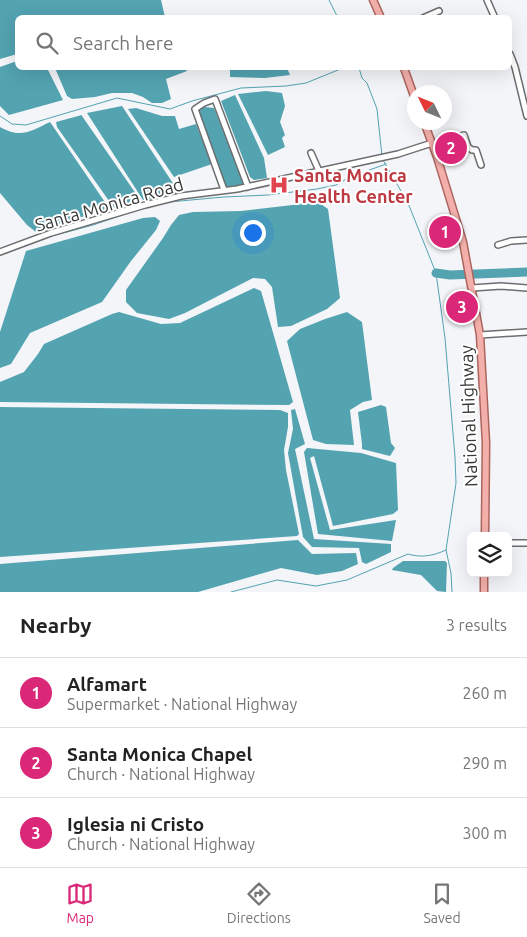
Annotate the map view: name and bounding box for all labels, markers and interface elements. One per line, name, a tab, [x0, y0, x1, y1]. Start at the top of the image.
search box	[15, 15, 512, 70]
icon: search	[33, 29, 61, 57]
text: Search here	[73, 32, 173, 54]
north arrow	[407, 85, 452, 130]
pin: 2	[435, 129, 467, 167]
place label: Santa Monica Health Center	[294, 165, 413, 206]
street label: Santa Monica Road	[33, 173, 185, 235]
hospital icon: Santa Monica Health Center	[268, 174, 290, 196]
pin: 1	[429, 213, 461, 251]
your location	[240, 220, 266, 246]
pin: 3	[446, 288, 478, 326]
street label: National Highway	[456, 344, 480, 487]
map controls	[467, 532, 512, 577]
button: layers	[467, 532, 512, 577]
text: Nearby	[20, 613, 91, 637]
text: 3 results	[446, 616, 507, 634]
text: Alfamart	[67, 673, 147, 695]
text: 1	[31, 684, 41, 702]
text: 260 m	[462, 684, 507, 702]
text: Supermarket · National Highway	[67, 695, 297, 713]
text: Santa Monica Chapel	[67, 743, 252, 765]
text: 2	[31, 754, 41, 772]
text: 290 m	[462, 754, 507, 772]
text: Church · National Highway	[67, 765, 255, 783]
text: Iglesia ni Cristo	[67, 813, 204, 835]
text: 3	[31, 824, 41, 842]
text: 300 m	[462, 824, 507, 842]
text: Church · National Highway	[67, 835, 255, 853]
tab: Map	[66, 880, 94, 926]
tab: Directions	[227, 880, 291, 926]
tab: Saved	[423, 880, 461, 926]

